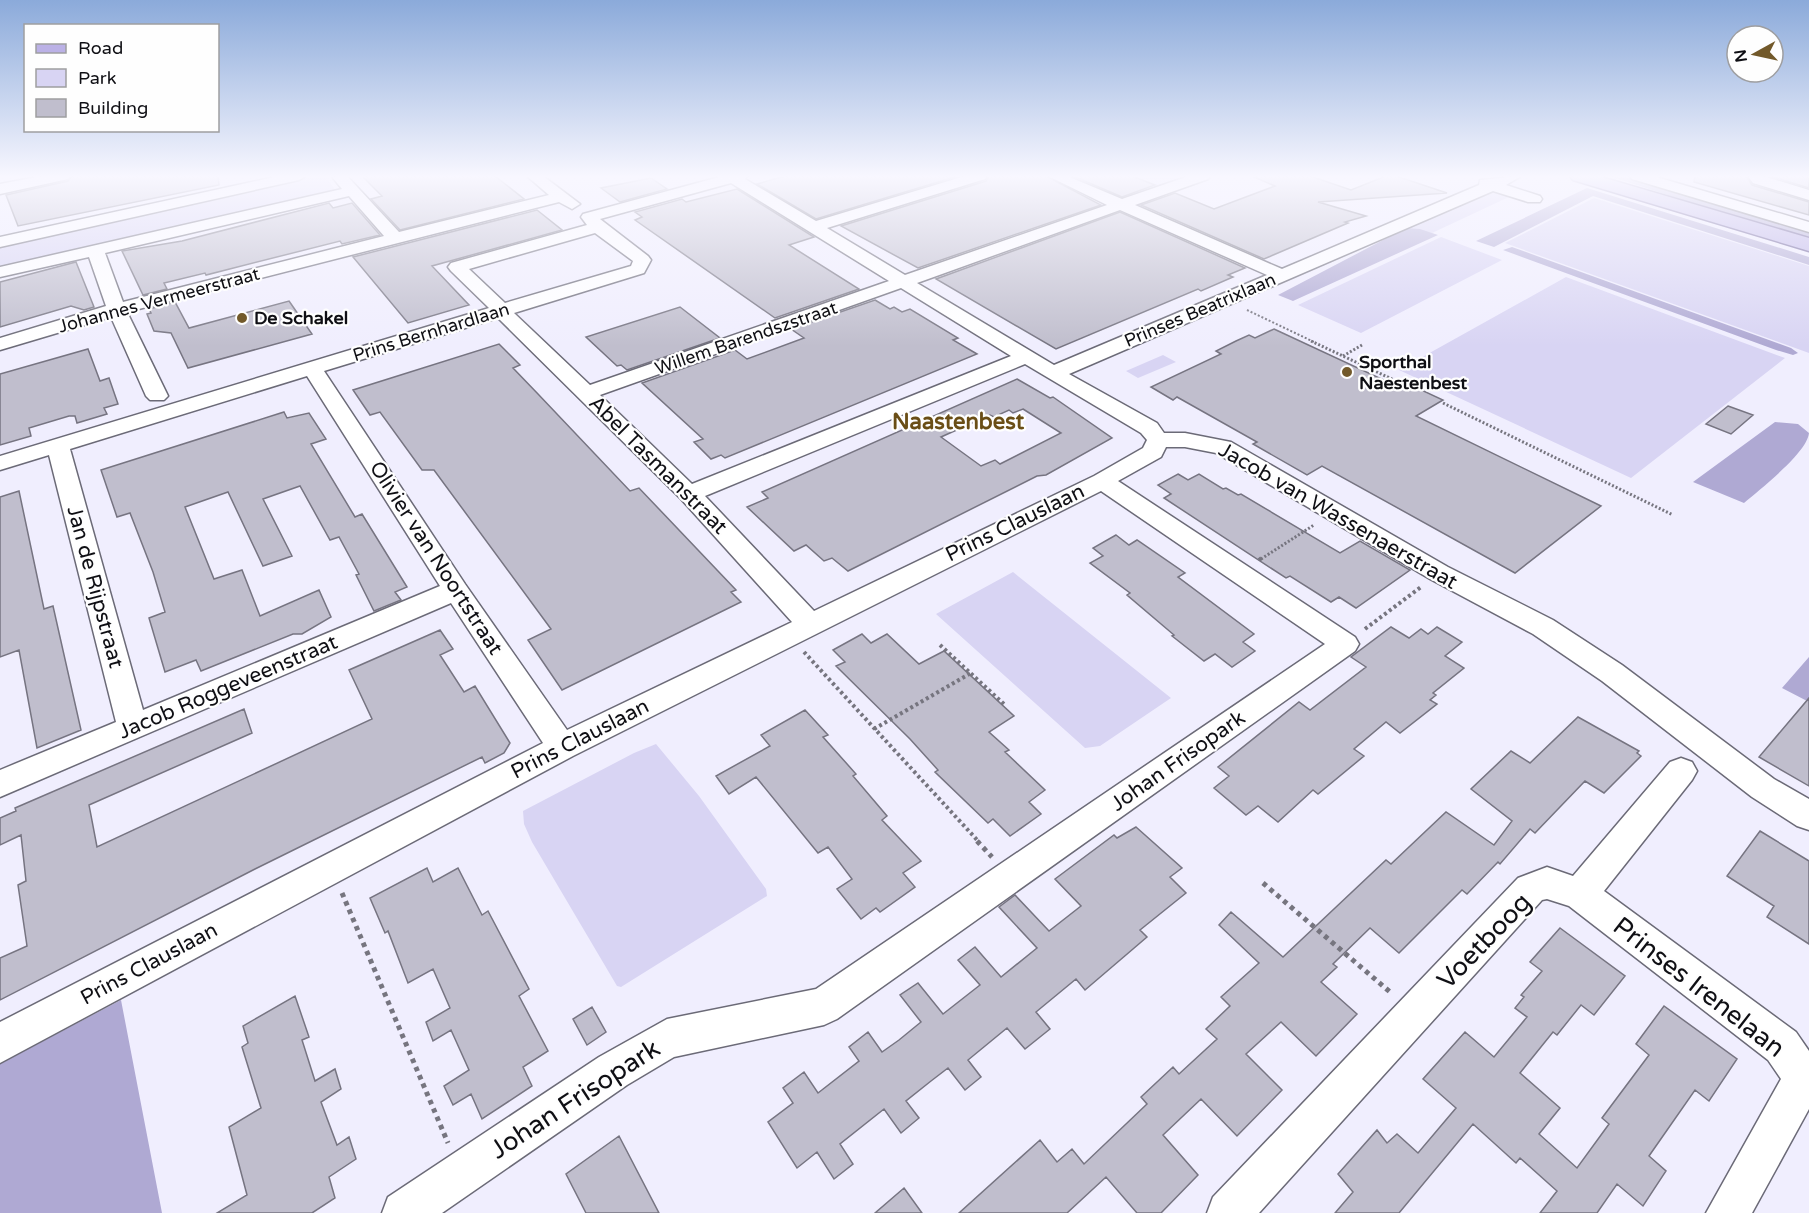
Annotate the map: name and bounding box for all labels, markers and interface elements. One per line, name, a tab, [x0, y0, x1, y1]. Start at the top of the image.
legend	[24, 24, 219, 132]
north arrow	[1725, 24, 1785, 84]
text: Road	[78, 37, 123, 59]
text: N	[1730, 48, 1752, 64]
text: Park	[78, 67, 117, 89]
text: Building	[78, 97, 148, 119]
street label: Johannes Vermeerstraat	[56, 262, 262, 337]
street label: Prinses Beatrixlaan	[1121, 268, 1279, 352]
street label: Willem Barendszstraat	[652, 296, 840, 380]
street label: Prins Bernhardlaan	[350, 298, 512, 366]
place label: De Schakel	[254, 307, 348, 329]
marker: De Schakel	[235, 311, 249, 325]
place label: Sporthal Naestenbest	[1359, 351, 1467, 394]
marker: Sporthal Naestenbest	[1340, 365, 1354, 379]
street label: Abel Tasmanstraat	[584, 391, 732, 539]
district label: Naastenbest	[892, 409, 1025, 435]
street label: Jacob van Wassenaerstraat	[1214, 437, 1462, 595]
street label: Olivier van Noortstraat	[364, 457, 508, 659]
street label: Prins Clauslaan	[941, 479, 1089, 567]
street label: Jan de Rijpstraat	[61, 503, 129, 671]
street label: Jacob Roggeveenstraat	[115, 630, 341, 744]
street label: Prins Clauslaan	[507, 693, 653, 785]
street label: Johan Frisopark	[1106, 705, 1250, 817]
street label: Voetboog	[1431, 887, 1537, 995]
street label: Prinses Irenelaan	[1607, 910, 1791, 1064]
street label: Prins Clauslaan	[76, 917, 222, 1011]
street label: Johan Frisopark	[484, 1033, 666, 1165]

